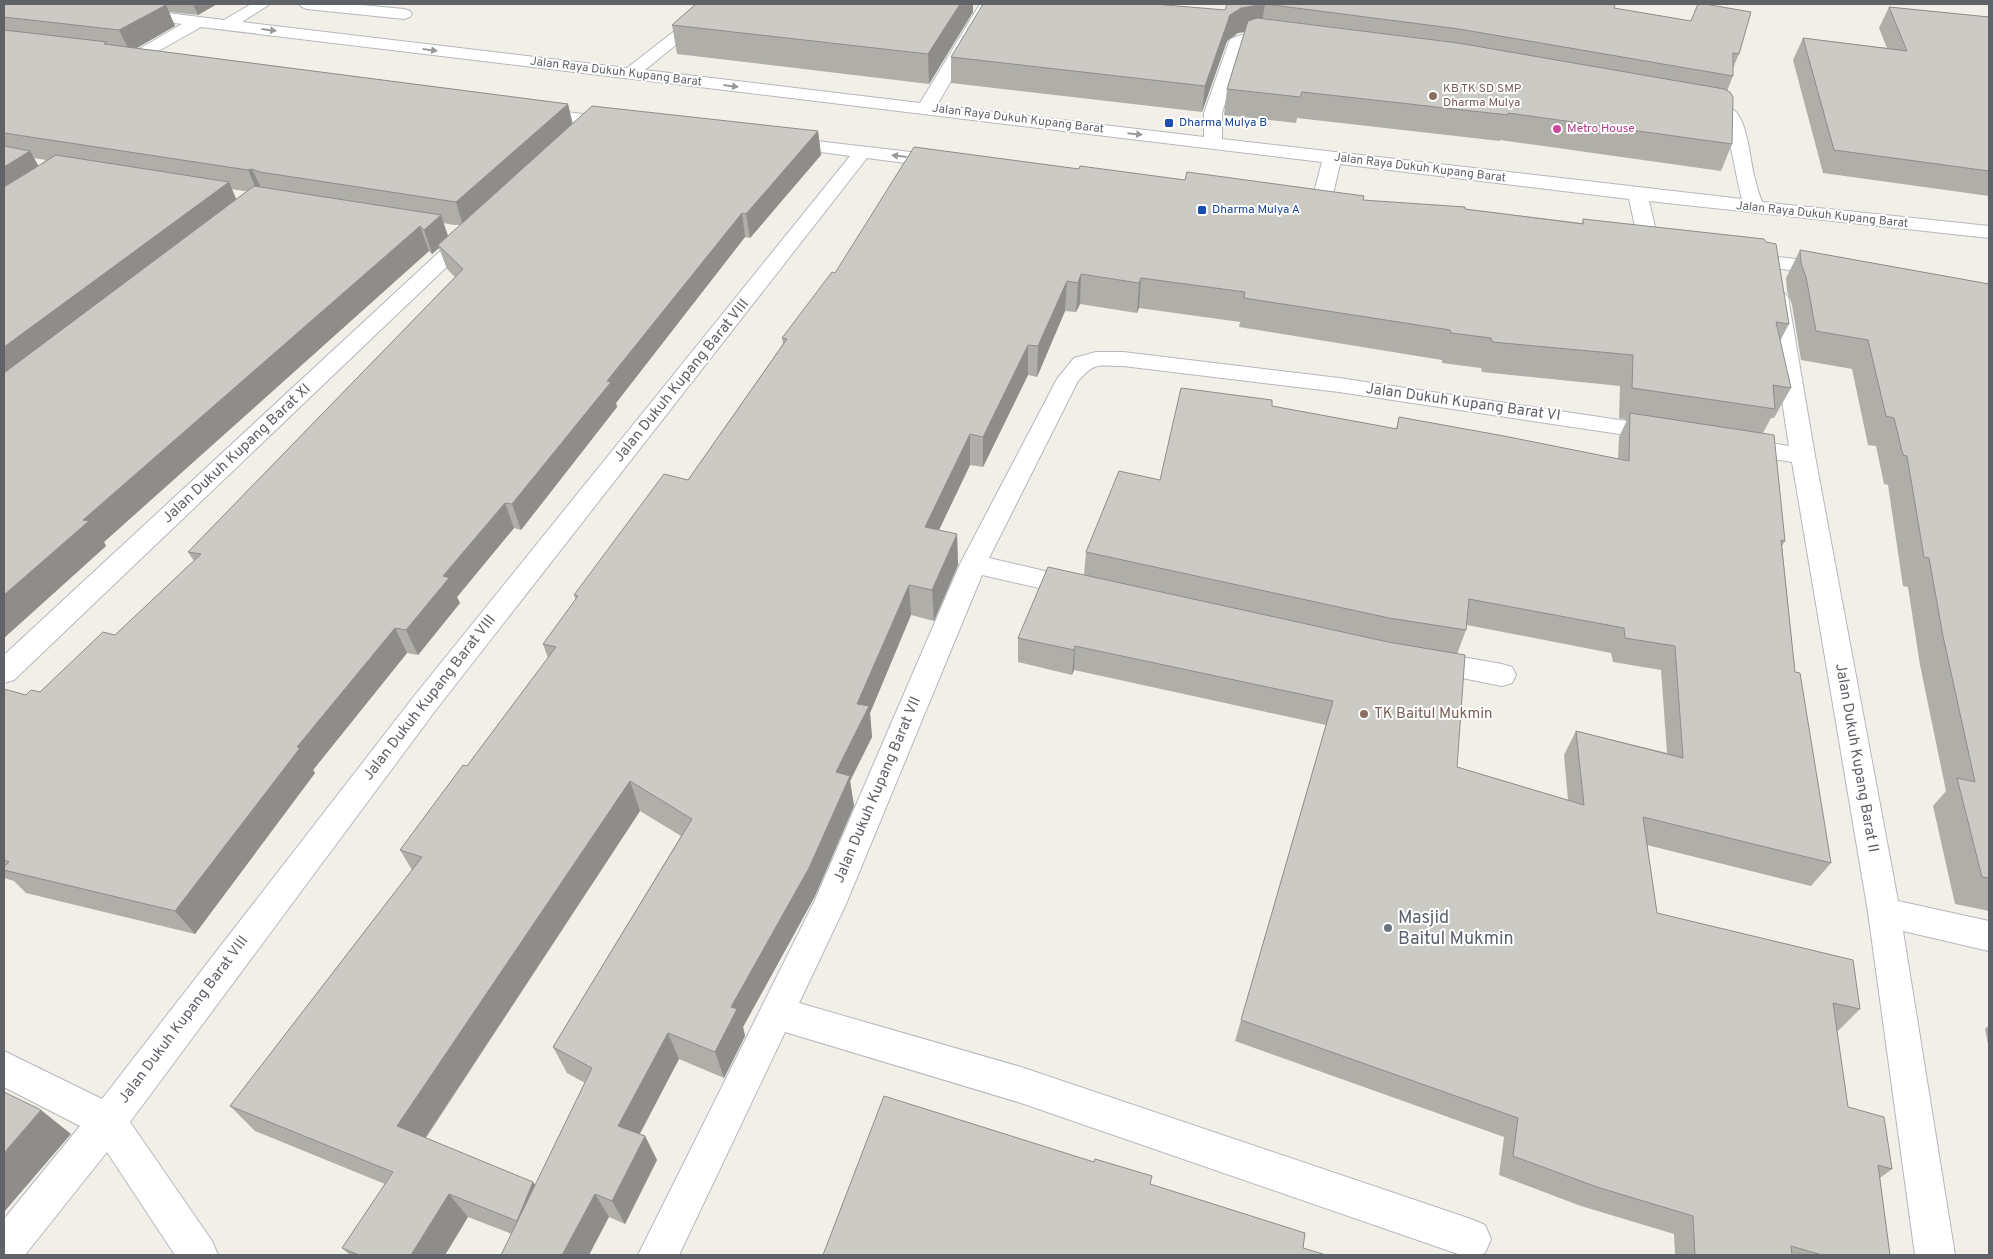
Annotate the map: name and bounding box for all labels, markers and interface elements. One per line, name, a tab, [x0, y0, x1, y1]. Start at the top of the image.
one-way arrow	[261, 26, 277, 34]
one-way arrow	[423, 46, 439, 54]
street label: Jalan Raya Dukuh Kupang Barat	[529, 54, 703, 90]
place label: KB TK SD SMP Dharma Mulya	[1443, 81, 1522, 111]
one-way arrow	[723, 82, 739, 90]
marker: KB TK SD SMP Dharma Mulya	[1427, 90, 1439, 102]
street label: Jalan Raya Dukuh Kupang Barat	[931, 101, 1105, 137]
place label: Dharma Mulya B	[1179, 115, 1267, 131]
marker: Dharma Mulya B	[1163, 117, 1175, 129]
place label: Metro House	[1567, 121, 1635, 137]
marker: Metro House	[1551, 123, 1563, 135]
one-way arrow	[1128, 130, 1144, 138]
street label: Jalan Raya Dukuh Kupang Barat	[1333, 150, 1507, 186]
one-way arrow	[890, 152, 906, 160]
street label: Jalan Raya Dukuh Kupang Barat	[1735, 198, 1909, 232]
place label: Dharma Mulya A	[1212, 202, 1300, 218]
marker: Dharma Mulya A	[1196, 204, 1208, 216]
street label: Jalan Dukuh Kupang Barat VIII	[610, 295, 754, 467]
street label: Jalan Dukuh Kupang Barat XI	[159, 380, 315, 528]
street label: Jalan Dukuh Kupang Barat VI	[1364, 380, 1562, 426]
street label: Jalan Dukuh Kupang Barat VIII	[359, 611, 501, 785]
street label: Jalan Dukuh Kupang Barat II	[1830, 662, 1882, 854]
street label: Jalan Dukuh Kupang Barat VII	[830, 694, 926, 886]
place label: TK Baitul Mukmin	[1374, 705, 1493, 724]
marker: TK Baitul Mukmin	[1358, 708, 1370, 720]
place label: Masjid Baitul Mukmin	[1398, 907, 1514, 951]
marker: Masjid Baitul Mukmin	[1382, 922, 1394, 934]
street label: Jalan Dukuh Kupang Barat VIII	[115, 932, 253, 1108]

